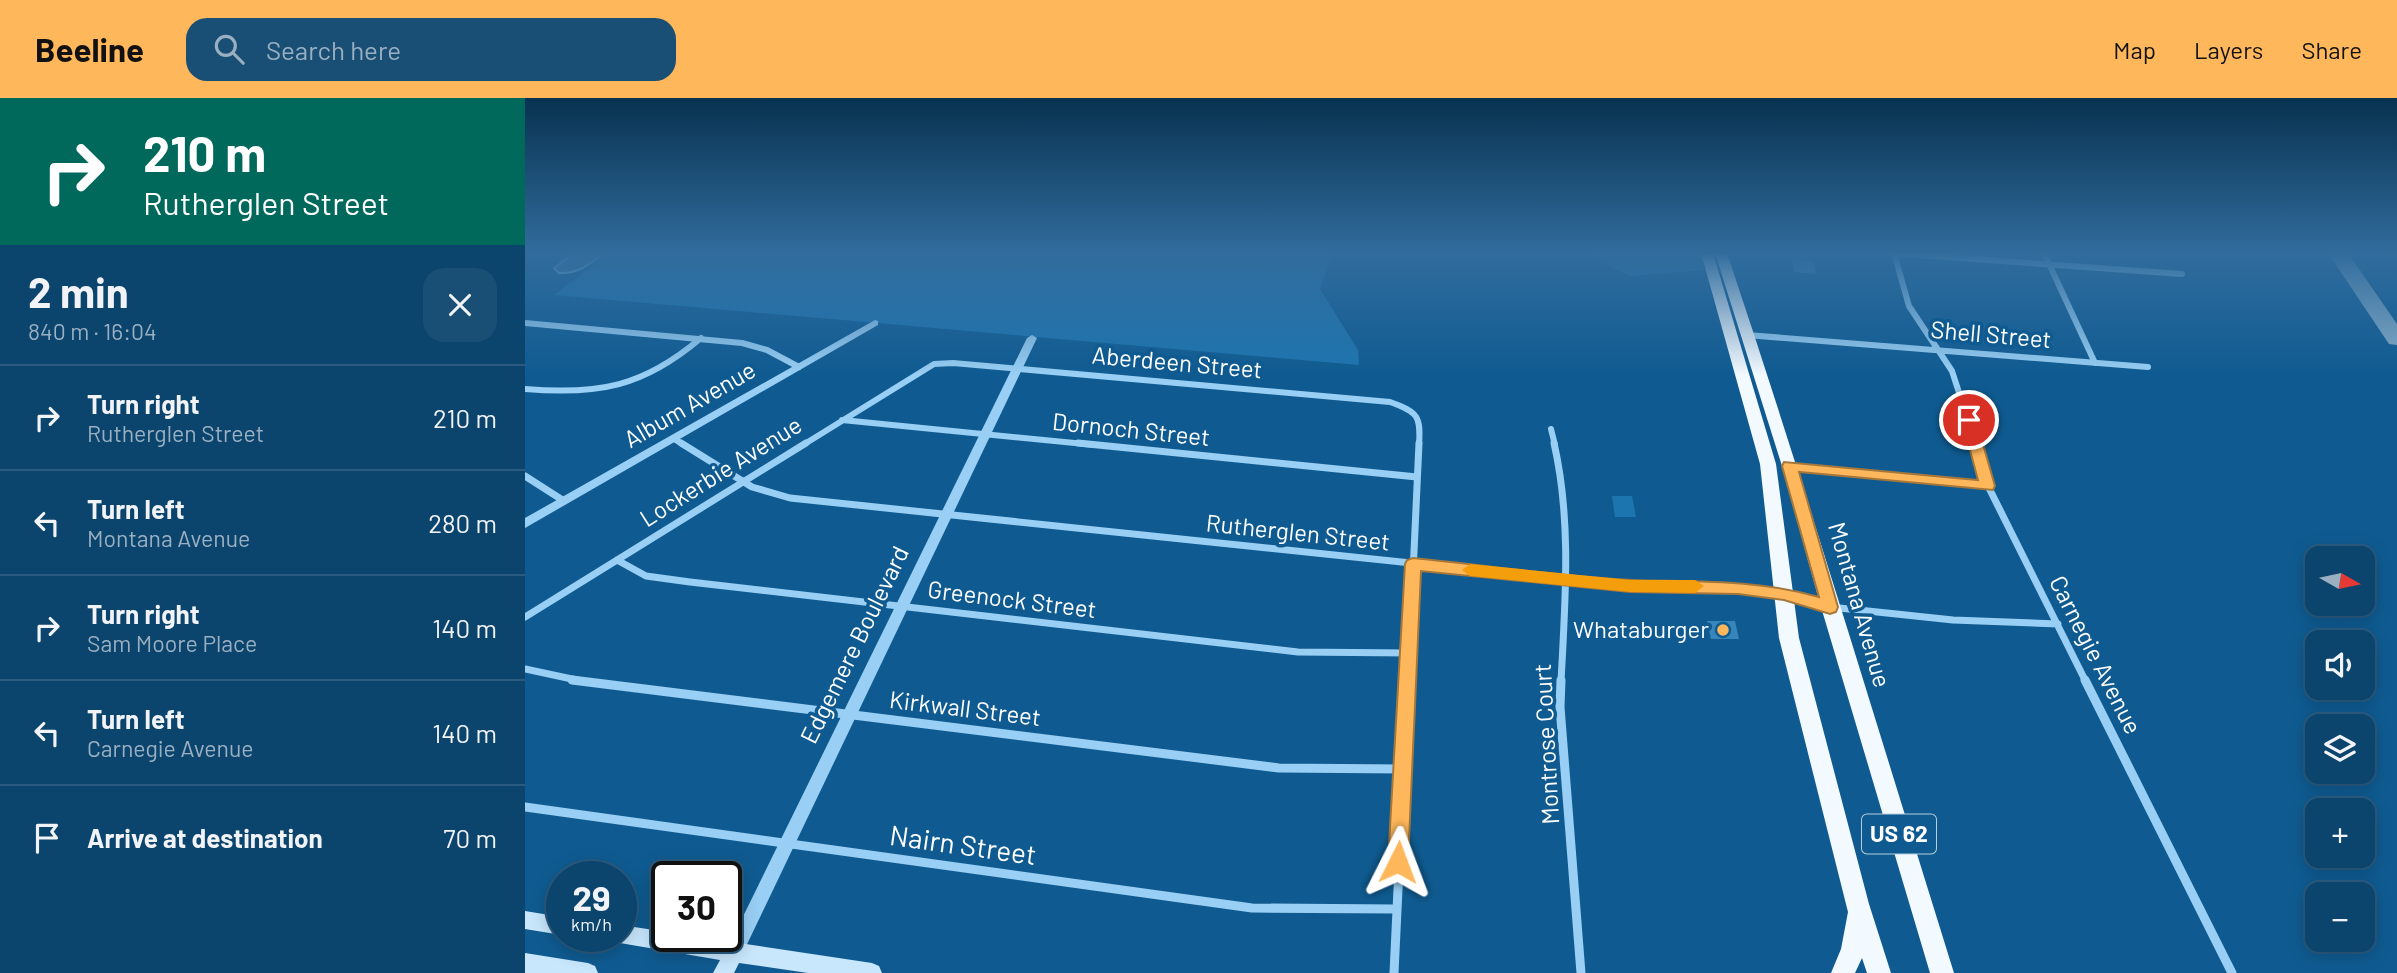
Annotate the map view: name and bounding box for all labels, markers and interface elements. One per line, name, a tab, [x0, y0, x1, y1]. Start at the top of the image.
search box	[186, 18, 676, 81]
text: Beeline	[35, 29, 144, 69]
icon: search	[210, 30, 248, 68]
text: Search here	[266, 34, 401, 65]
text: Map	[2113, 35, 2156, 64]
text: Layers	[2194, 35, 2263, 64]
text: Share	[2301, 35, 2362, 64]
text: 210 m	[143, 123, 266, 182]
icon: right	[28, 126, 119, 217]
text: Rutherglen Street	[143, 183, 389, 221]
text: 2 min	[28, 266, 129, 316]
button: close	[423, 268, 497, 342]
street label: Shell Street	[1930, 314, 2053, 353]
text: 840 m · 16:04	[28, 317, 157, 345]
street label: Aberdeen Street	[1091, 340, 1263, 383]
street label: Album Avenue	[618, 354, 760, 453]
text: Turn right	[87, 388, 200, 419]
pin	[1939, 390, 1999, 450]
icon: right	[28, 399, 66, 437]
icon: arrive	[1950, 401, 1988, 439]
text: 210 m	[433, 402, 497, 433]
street label: Dornoch Street	[1051, 406, 1211, 451]
street label: Lockerbie Avenue	[634, 409, 806, 532]
text: Rutherglen Street	[87, 419, 264, 447]
text: Turn left	[87, 493, 185, 524]
icon: left	[28, 504, 66, 542]
text: 280 m	[428, 507, 497, 538]
street label: Rutherglen Street	[1205, 507, 1392, 556]
street label: Montana Avenue	[1823, 519, 1898, 691]
text: Montana Avenue	[87, 524, 250, 552]
street label: Edgemere Boulevard	[793, 541, 914, 748]
north arrow	[2305, 546, 2375, 616]
map controls	[2305, 546, 2375, 952]
street label: Carnegie Avenue	[2044, 570, 2149, 738]
street label: Greenock Street	[926, 574, 1098, 623]
text: Turn right	[87, 598, 200, 629]
icon: right	[28, 609, 66, 647]
text: 140 m	[432, 612, 497, 643]
place label: Whataburger	[1573, 614, 1709, 643]
marker: Whataburger	[1715, 622, 1731, 638]
text: Sam Moore Place	[87, 629, 257, 657]
button: sound	[2305, 630, 2375, 700]
street label: Montrose Court	[1527, 663, 1564, 825]
street label: Kirkwall Street	[888, 684, 1042, 731]
text: Turn left	[87, 703, 185, 734]
icon: left	[28, 714, 66, 752]
button: layers	[2305, 714, 2375, 784]
text: 140 m	[432, 717, 497, 748]
text: Carnegie Avenue	[87, 734, 254, 762]
button: +	[2305, 798, 2375, 868]
road number: US 62	[1862, 814, 1936, 854]
street label: Nairn Street	[888, 817, 1039, 871]
icon: arrive	[28, 819, 66, 857]
text: Arrive at destination	[87, 822, 323, 853]
text: 70 m	[443, 822, 497, 853]
position arrow	[1361, 825, 1435, 899]
speed limit sign: 30	[651, 861, 742, 952]
text: 29	[572, 876, 611, 918]
button: −	[2305, 882, 2375, 952]
text: km/h	[571, 913, 612, 935]

